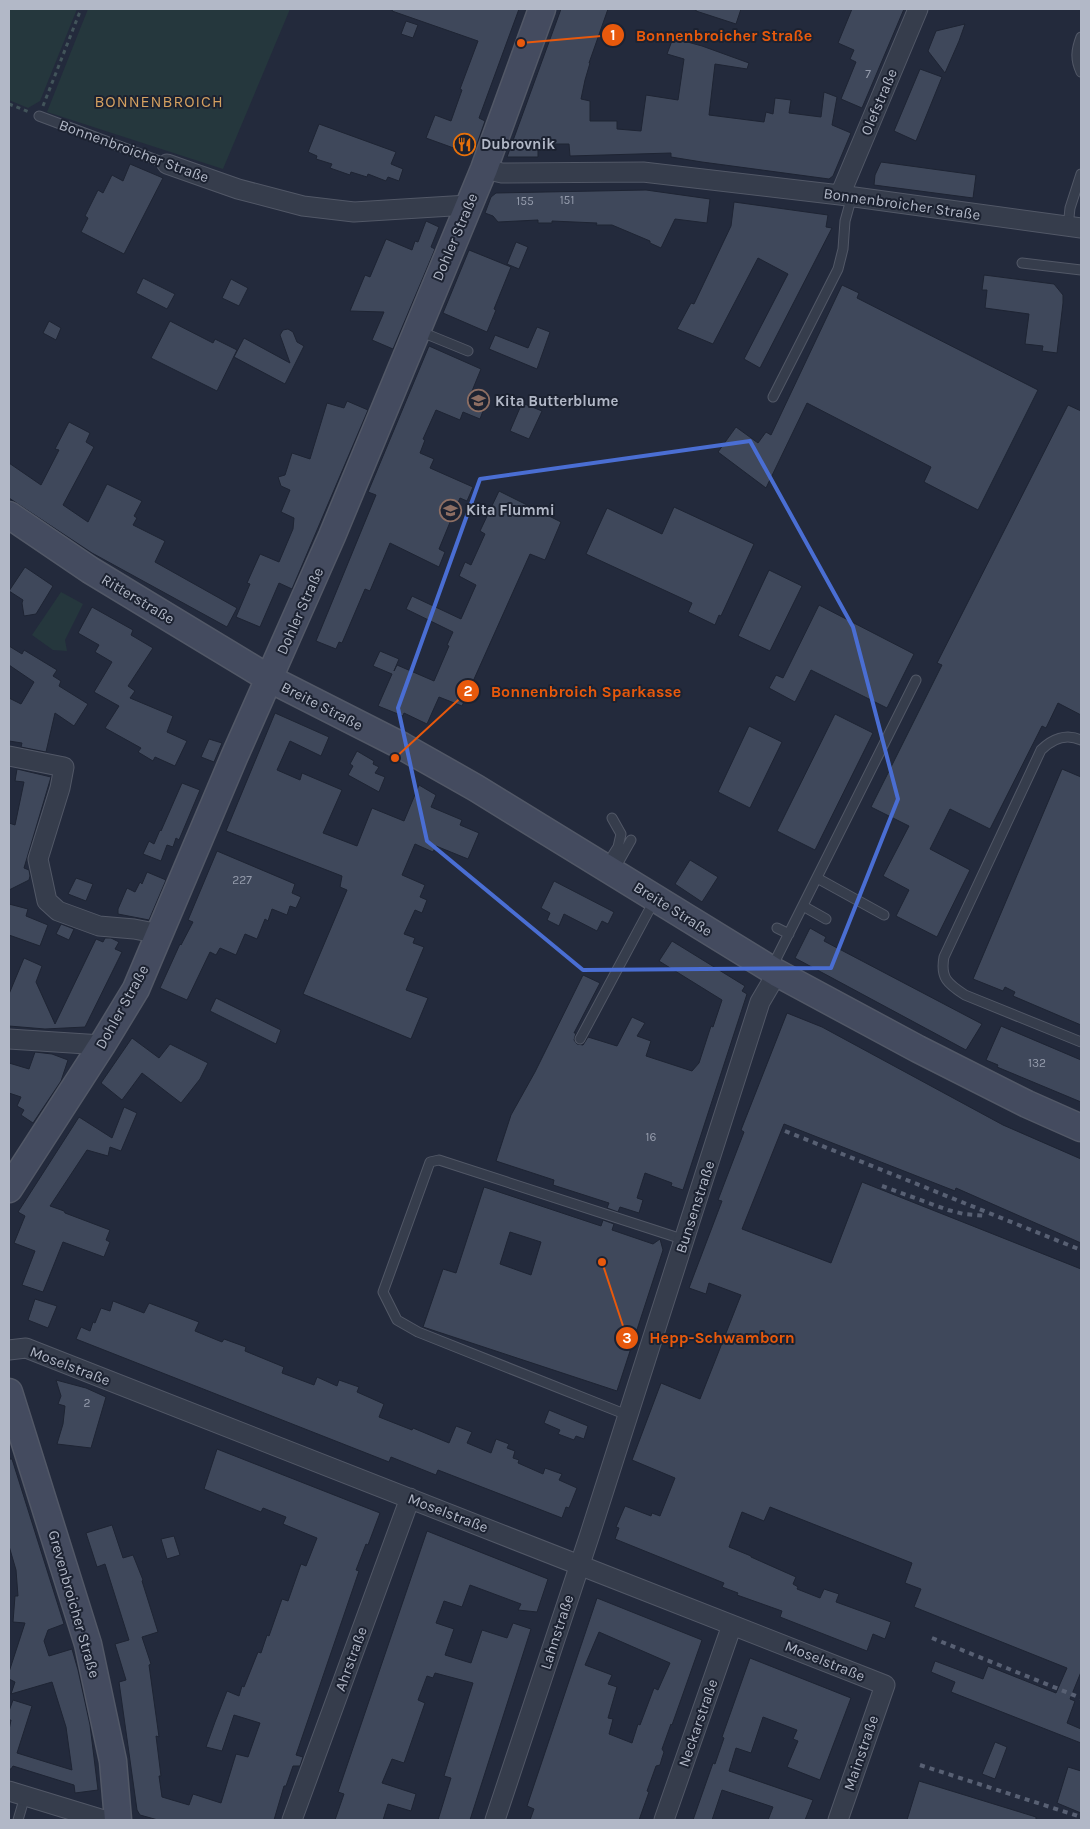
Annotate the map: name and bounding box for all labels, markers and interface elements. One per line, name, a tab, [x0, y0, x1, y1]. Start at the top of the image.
callout: Bonnenbroicher Straße	[601, 20, 822, 51]
text: 1	[610, 26, 616, 44]
text: Bonnenbroicher Straße	[636, 26, 812, 45]
street label: Olefstraße	[857, 66, 901, 138]
house number: 7	[865, 67, 871, 81]
district label: BONNENBROICH	[94, 92, 224, 111]
street label: Bonnenbroicher Straße	[57, 115, 211, 187]
restaurant icon: Dubrovnik	[453, 132, 477, 156]
place label: Dubrovnik	[481, 135, 555, 153]
street label: Bonnenbroicher Straße	[822, 184, 982, 224]
street label: Dohler Straße	[428, 191, 482, 283]
house number: 151	[560, 193, 574, 207]
house number: 155	[516, 194, 534, 208]
school or university icon: Kita Butterblume	[467, 389, 491, 413]
place label: Kita Butterblume	[495, 392, 618, 410]
school or university icon: Kita Flummi	[438, 498, 462, 522]
place label: Kita Flummi	[466, 501, 555, 519]
street label: Dohler Straße	[273, 565, 327, 657]
street label: Ritterstraße	[98, 570, 178, 628]
callout: Bonnenbroich Sparkasse	[456, 675, 691, 706]
street label: Breite Straße	[278, 678, 366, 734]
text: 2	[463, 682, 473, 700]
text: Bonnenbroich Sparkasse	[491, 682, 681, 701]
house number: 227	[232, 873, 252, 887]
street label: Breite Straße	[630, 878, 716, 940]
street label: Dohler Straße	[92, 962, 152, 1052]
house number: 132	[1028, 1056, 1046, 1070]
house number: 16	[646, 1130, 657, 1144]
street label: Bunsenstraße	[672, 1158, 718, 1256]
callout: Hepp-Schwamborn	[614, 1322, 805, 1353]
text: Hepp-Schwamborn	[649, 1328, 795, 1347]
text: 3	[622, 1329, 632, 1347]
street label: Moselstraße	[27, 1342, 113, 1390]
house number: 2	[84, 1396, 91, 1410]
street label: Moselstraße	[405, 1489, 491, 1537]
street label: Grevenbroicher Straße	[44, 1528, 104, 1680]
street label: Lahnstraße	[536, 1592, 578, 1672]
street label: Ahrstraße	[331, 1624, 371, 1694]
street label: Moselstraße	[782, 1637, 868, 1685]
street label: Neckarstraße	[675, 1677, 721, 1769]
street label: Mainstraße	[840, 1713, 882, 1793]

